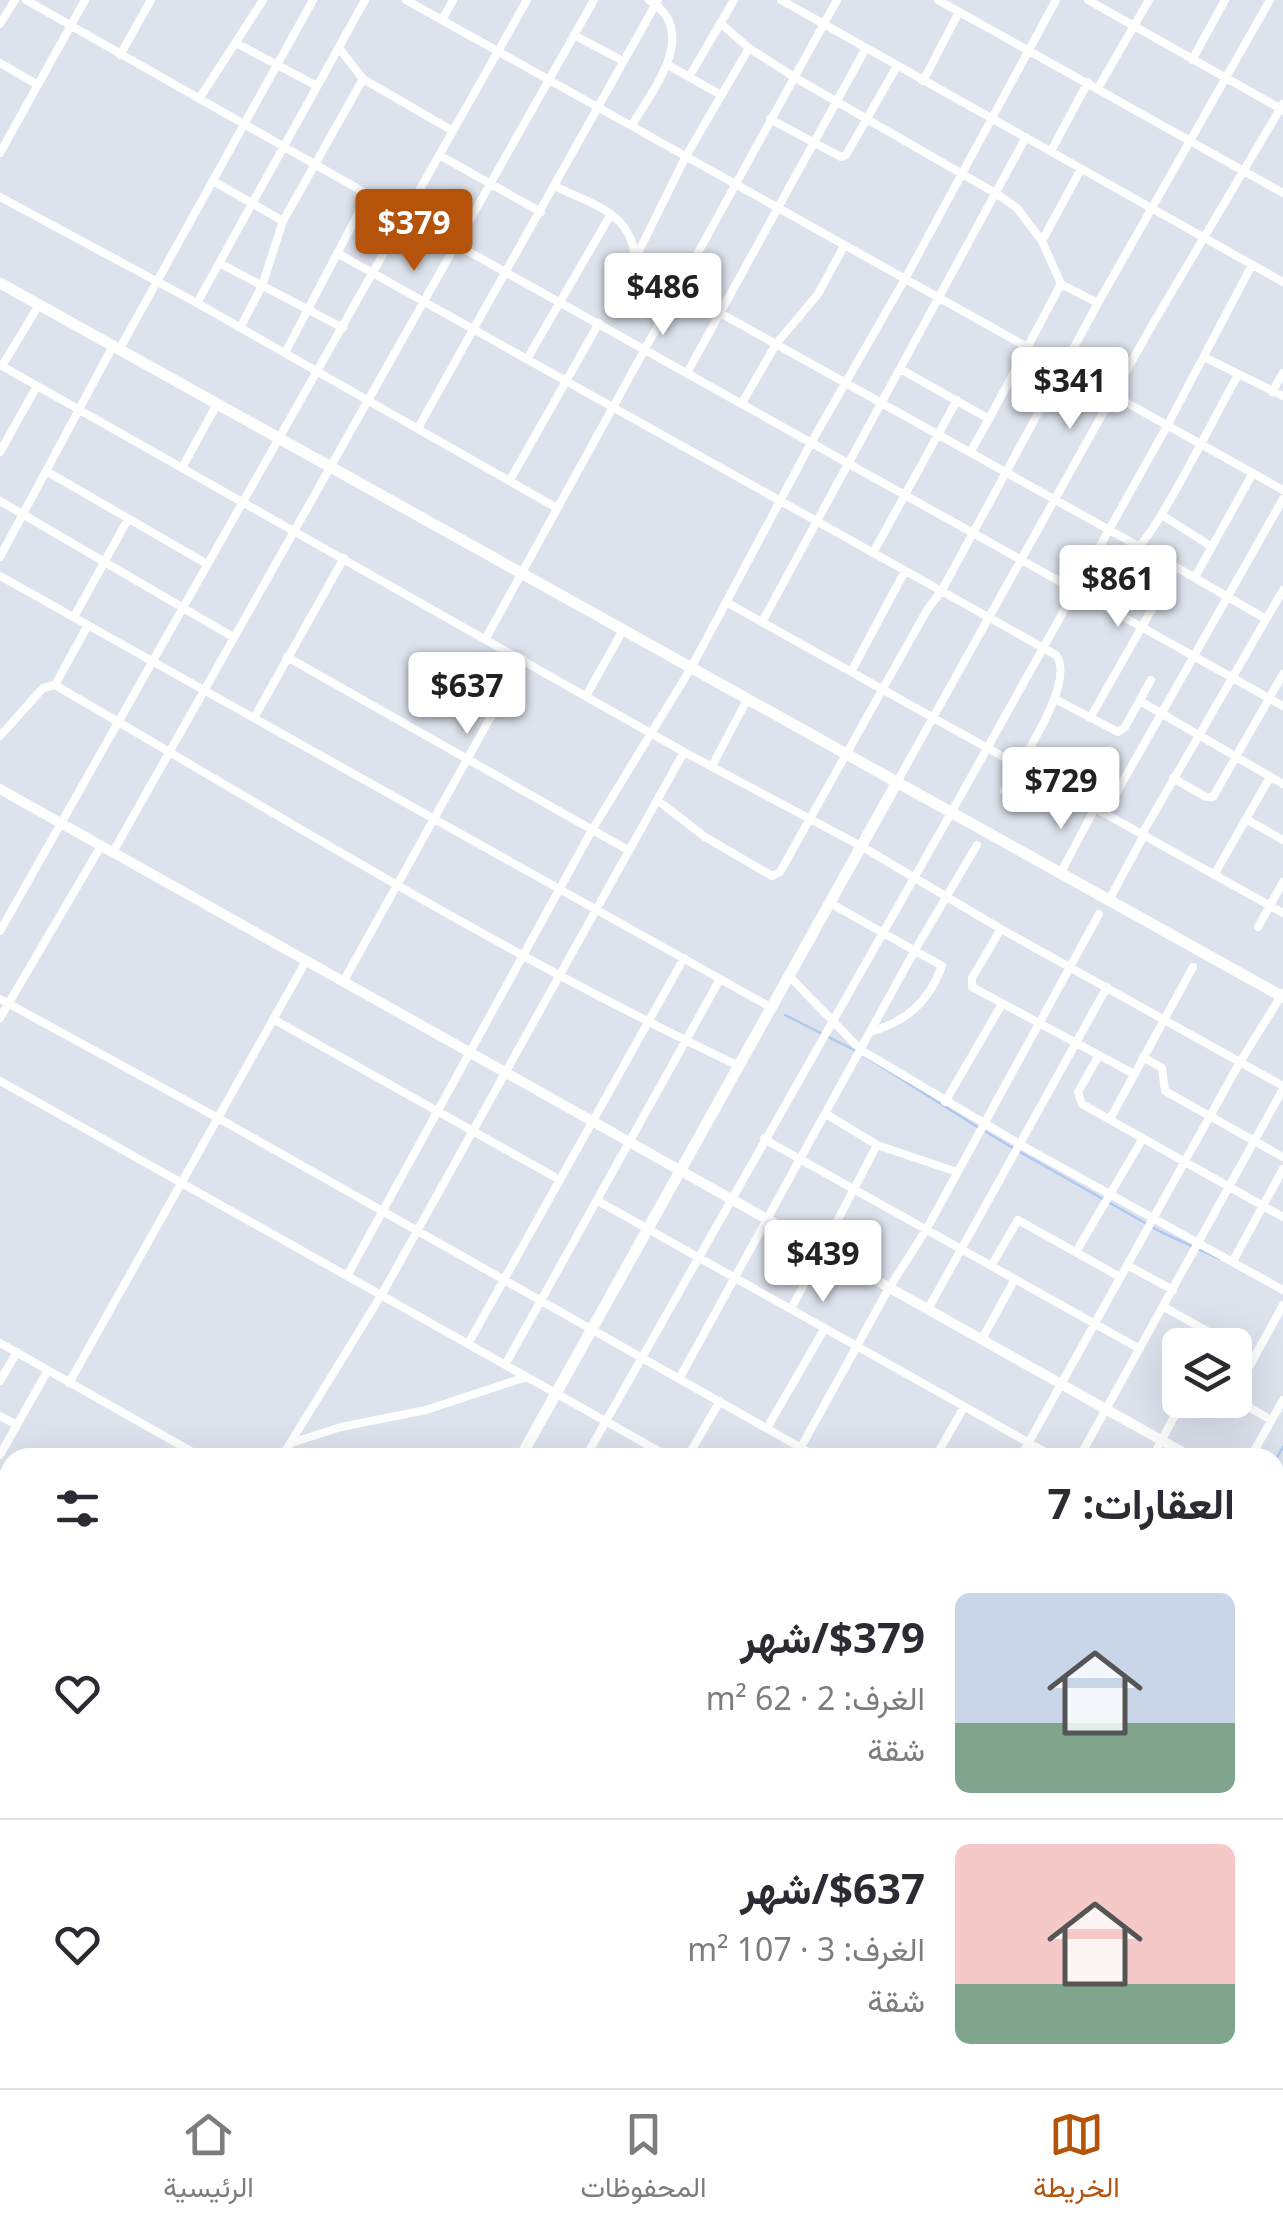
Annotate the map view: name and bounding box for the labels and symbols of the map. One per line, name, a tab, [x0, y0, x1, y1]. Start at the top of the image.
pin: $379	[355, 189, 473, 274]
pin: $486	[604, 253, 722, 338]
pin: $341	[1011, 347, 1129, 432]
pin: $861	[1059, 545, 1177, 630]
pin: $637	[408, 652, 526, 737]
pin: $729	[1002, 747, 1120, 832]
pin: $439	[764, 1220, 882, 1305]

